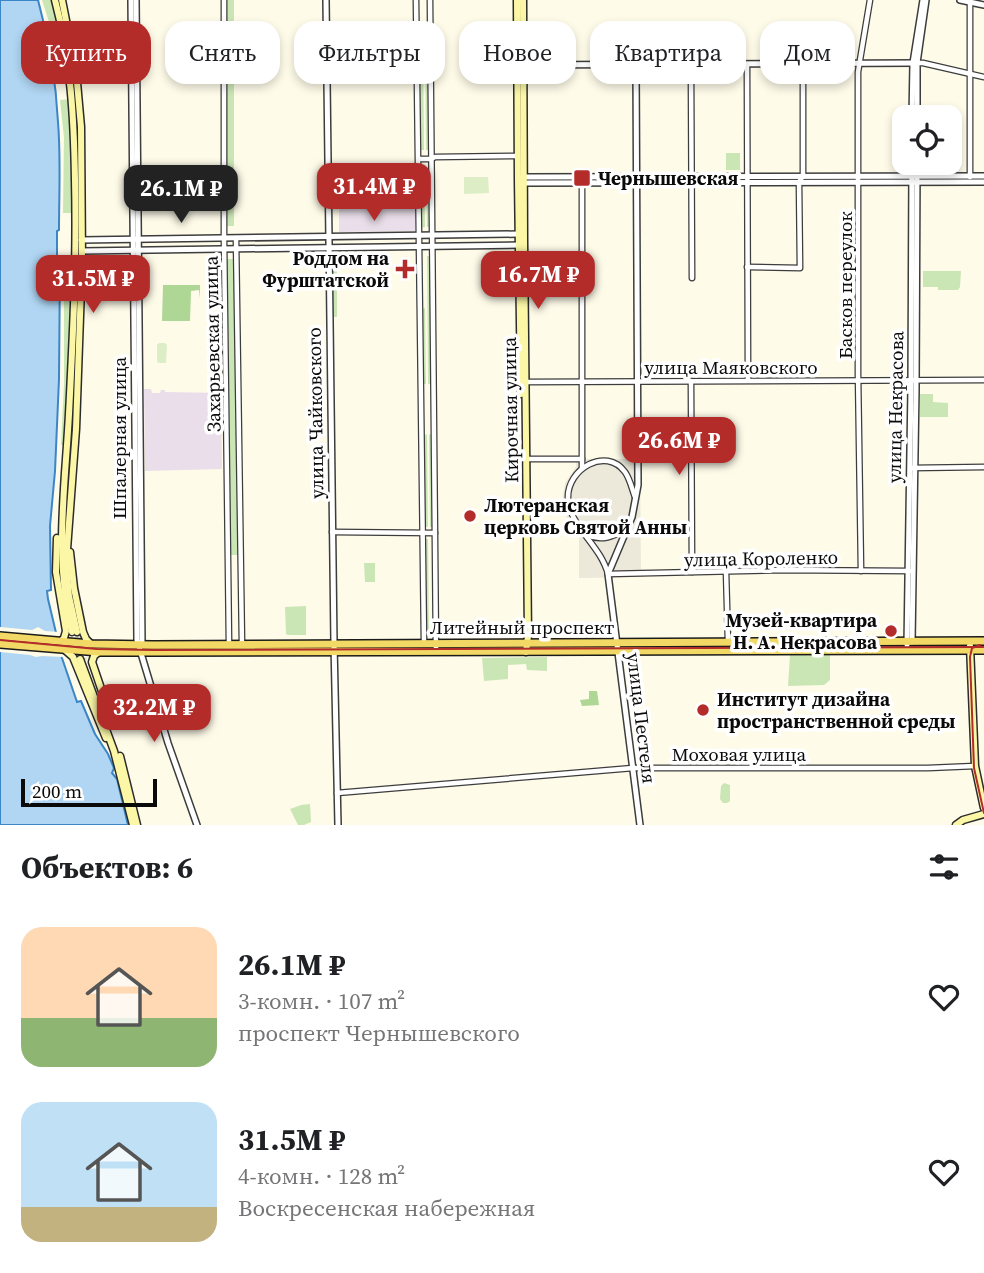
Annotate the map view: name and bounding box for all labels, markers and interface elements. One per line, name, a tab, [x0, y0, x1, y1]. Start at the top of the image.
chip: Купить	[21, 21, 151, 84]
chip: Снять	[165, 21, 280, 84]
chip: Фильтры	[294, 21, 445, 84]
chip: Новое	[459, 21, 576, 84]
chip: Квартира	[590, 21, 746, 84]
chip: Дом	[760, 21, 855, 84]
map controls	[892, 105, 962, 175]
button: locate	[892, 105, 962, 175]
pin: 31.4M ₽	[309, 164, 439, 223]
place label: Чернышевская	[598, 165, 739, 191]
pin: 26.1M ₽	[116, 166, 246, 225]
marker: Чернышевская	[572, 168, 592, 188]
text: 31.4M ₽	[333, 170, 415, 202]
text: 26.1M ₽	[140, 172, 222, 204]
street label: Басков переулок	[832, 211, 858, 359]
place label: Роддом на Фурштатской	[262, 245, 390, 293]
pin: 16.7M ₽	[473, 252, 603, 311]
street label: Захарьевская улица	[197, 255, 227, 432]
pin: 31.5M ₽	[28, 256, 158, 315]
text: 16.7M ₽	[497, 258, 579, 290]
marker: Роддом на Фурштатской	[395, 259, 415, 279]
text: 31.5M ₽	[52, 262, 134, 294]
street label: улица Чайковского	[301, 327, 329, 499]
street label: улица Некрасова	[881, 330, 909, 483]
street label: Кирочная улица	[496, 336, 524, 483]
street label: улица Маяковского	[644, 354, 818, 380]
street label: Шпалерная улица	[106, 356, 132, 519]
pin: 26.6M ₽	[614, 418, 744, 477]
text: 26.6M ₽	[638, 424, 720, 456]
place label: Лютеранская церковь Святой Анны	[484, 492, 687, 540]
marker: Лютеранская церковь Святой Анны	[462, 508, 478, 524]
street label: улица Короленко	[684, 544, 838, 572]
place label: Музей-квартира Н. А. Некрасова	[726, 607, 878, 655]
street label: Литейный проспект	[430, 614, 614, 640]
marker: Музей-квартира Н. А. Некрасова	[883, 623, 899, 639]
street label: улица Пестеля	[621, 651, 663, 785]
pin: 32.2M ₽	[89, 684, 219, 744]
place label: Институт дизайна пространственной среды	[717, 686, 955, 734]
text: 32.2M ₽	[113, 691, 195, 723]
marker: Институт дизайна пространственной среды	[695, 702, 711, 718]
street label: Моховая улица	[672, 741, 806, 767]
scale bar	[21, 776, 158, 808]
text: 200 m	[32, 778, 82, 804]
text: Объектов: 6	[21, 847, 193, 888]
icon: filters	[925, 848, 963, 886]
text: 26.1M ₽	[238, 944, 345, 985]
icon: home	[77, 955, 161, 1039]
icon: heart	[925, 978, 963, 1016]
text: 3-комн. · 107 m²	[238, 985, 405, 1017]
text: проспект Чернышевского	[238, 1017, 520, 1049]
text: 31.5M ₽	[238, 1119, 345, 1160]
icon: home	[77, 1130, 161, 1214]
icon: heart	[925, 1153, 963, 1191]
text: 4-комн. · 128 m²	[238, 1160, 405, 1192]
text: Воскресенская набережная	[238, 1192, 535, 1224]

